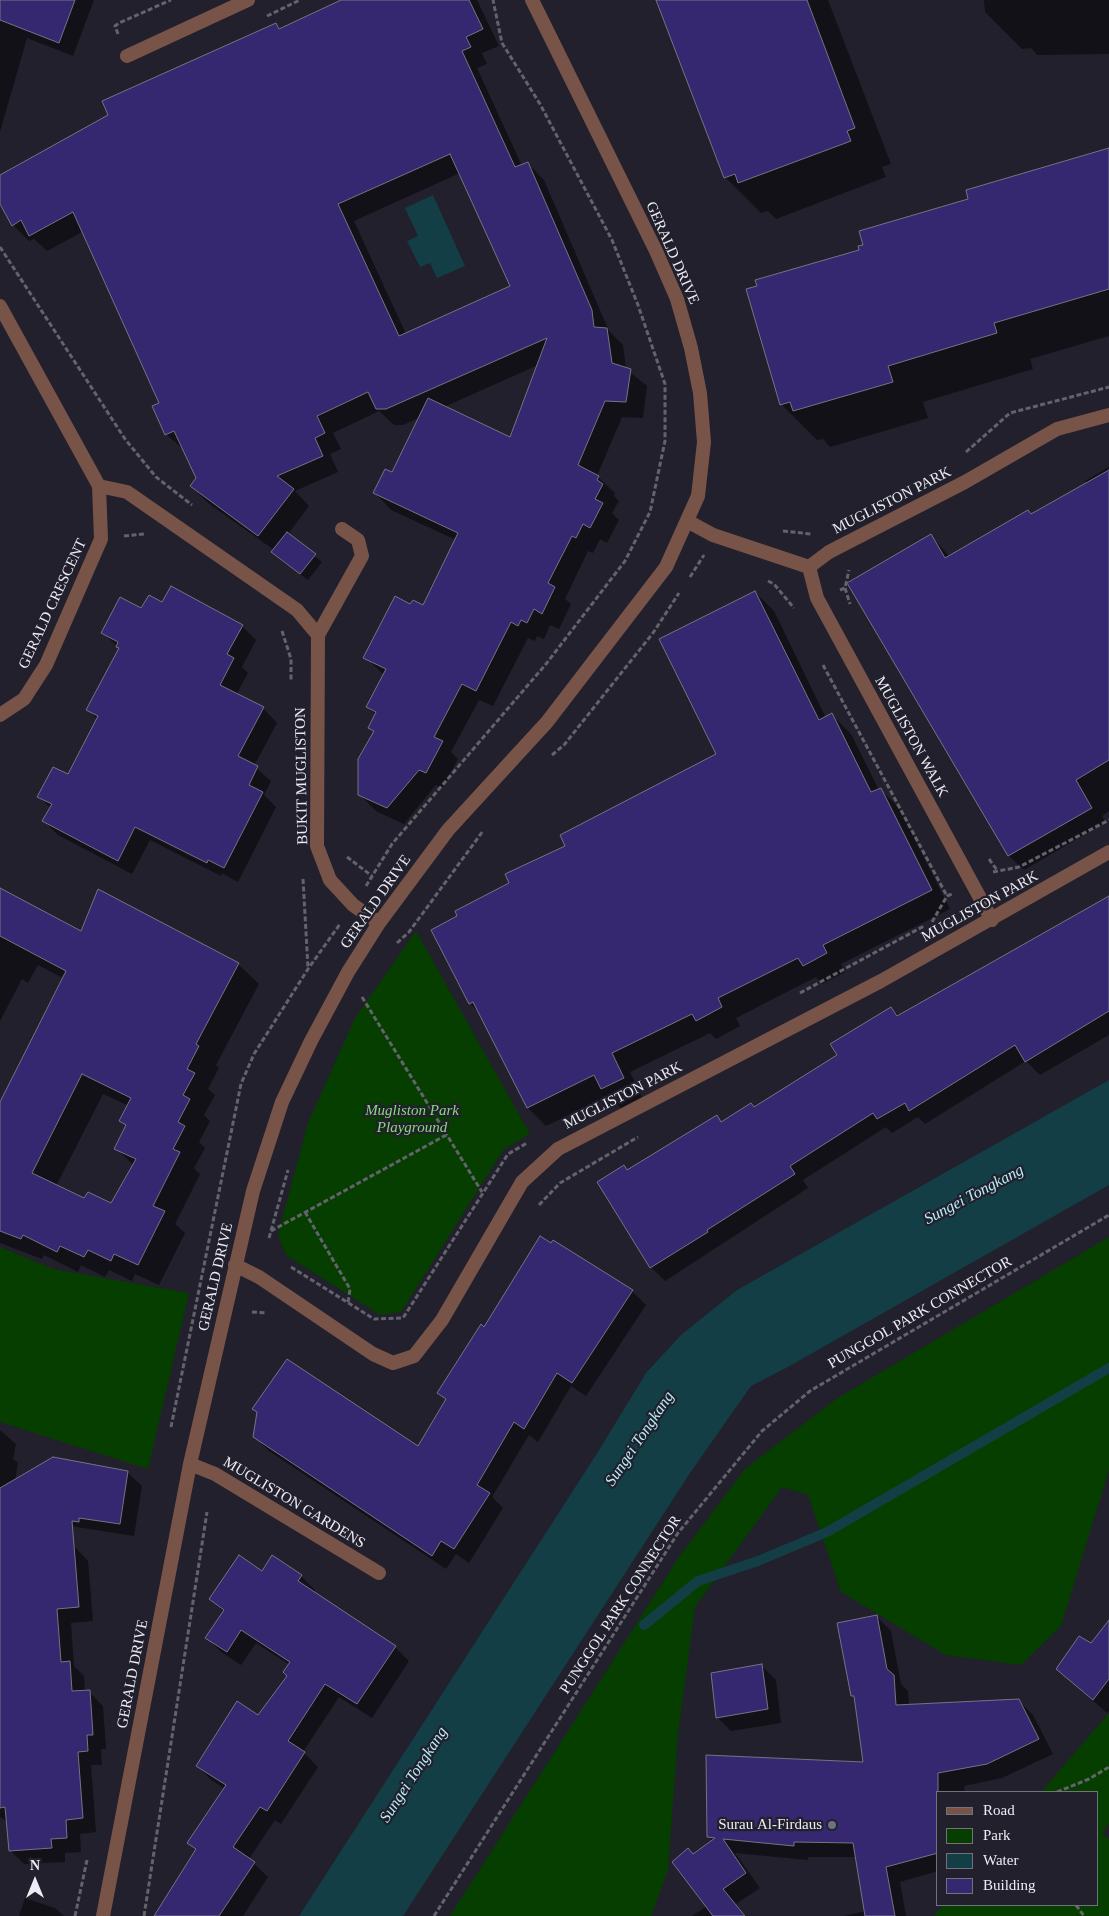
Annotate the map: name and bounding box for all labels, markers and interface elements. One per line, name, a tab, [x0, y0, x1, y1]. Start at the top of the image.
street label: GERALD DRIVE	[641, 199, 703, 307]
street label: MUGLISTON PARK	[830, 463, 954, 539]
street label: GERALD CRESCENT	[15, 536, 91, 672]
street label: MUGLISTON WALK	[870, 674, 952, 800]
street label: BUKIT MUGLISTON	[292, 707, 312, 845]
street label: GERALD DRIVE	[337, 852, 415, 952]
street label: MUGLISTON PARK	[919, 868, 1041, 946]
street label: MUGLISTON PARK	[561, 1058, 685, 1134]
park label: Mugliston Park Playground	[365, 1102, 459, 1137]
water label: Sungei Tongkang	[921, 1161, 1027, 1229]
street label: GERALD DRIVE	[195, 1221, 237, 1333]
street label: PUNGGOL PARK CONNECTOR	[825, 1253, 1015, 1373]
water label: Sungei Tongkang	[601, 1388, 679, 1490]
street label: MUGLISTON GARDENS	[220, 1453, 368, 1553]
street label: PUNGGOL PARK CONNECTOR	[556, 1512, 686, 1698]
street label: GERALD DRIVE	[114, 1618, 152, 1730]
water label: Sungei Tongkang	[376, 1724, 452, 1826]
legend	[936, 1791, 1099, 1906]
text: Road	[983, 1802, 1015, 1818]
place label: Surau Al-Firdaus	[718, 1816, 822, 1834]
marker: Surau Al-Firdaus	[826, 1819, 838, 1831]
text: Park	[983, 1827, 1011, 1843]
text: Water	[983, 1852, 1018, 1868]
north arrow	[10, 1856, 60, 1906]
text: N	[30, 1858, 40, 1873]
text: Building	[983, 1877, 1036, 1893]

